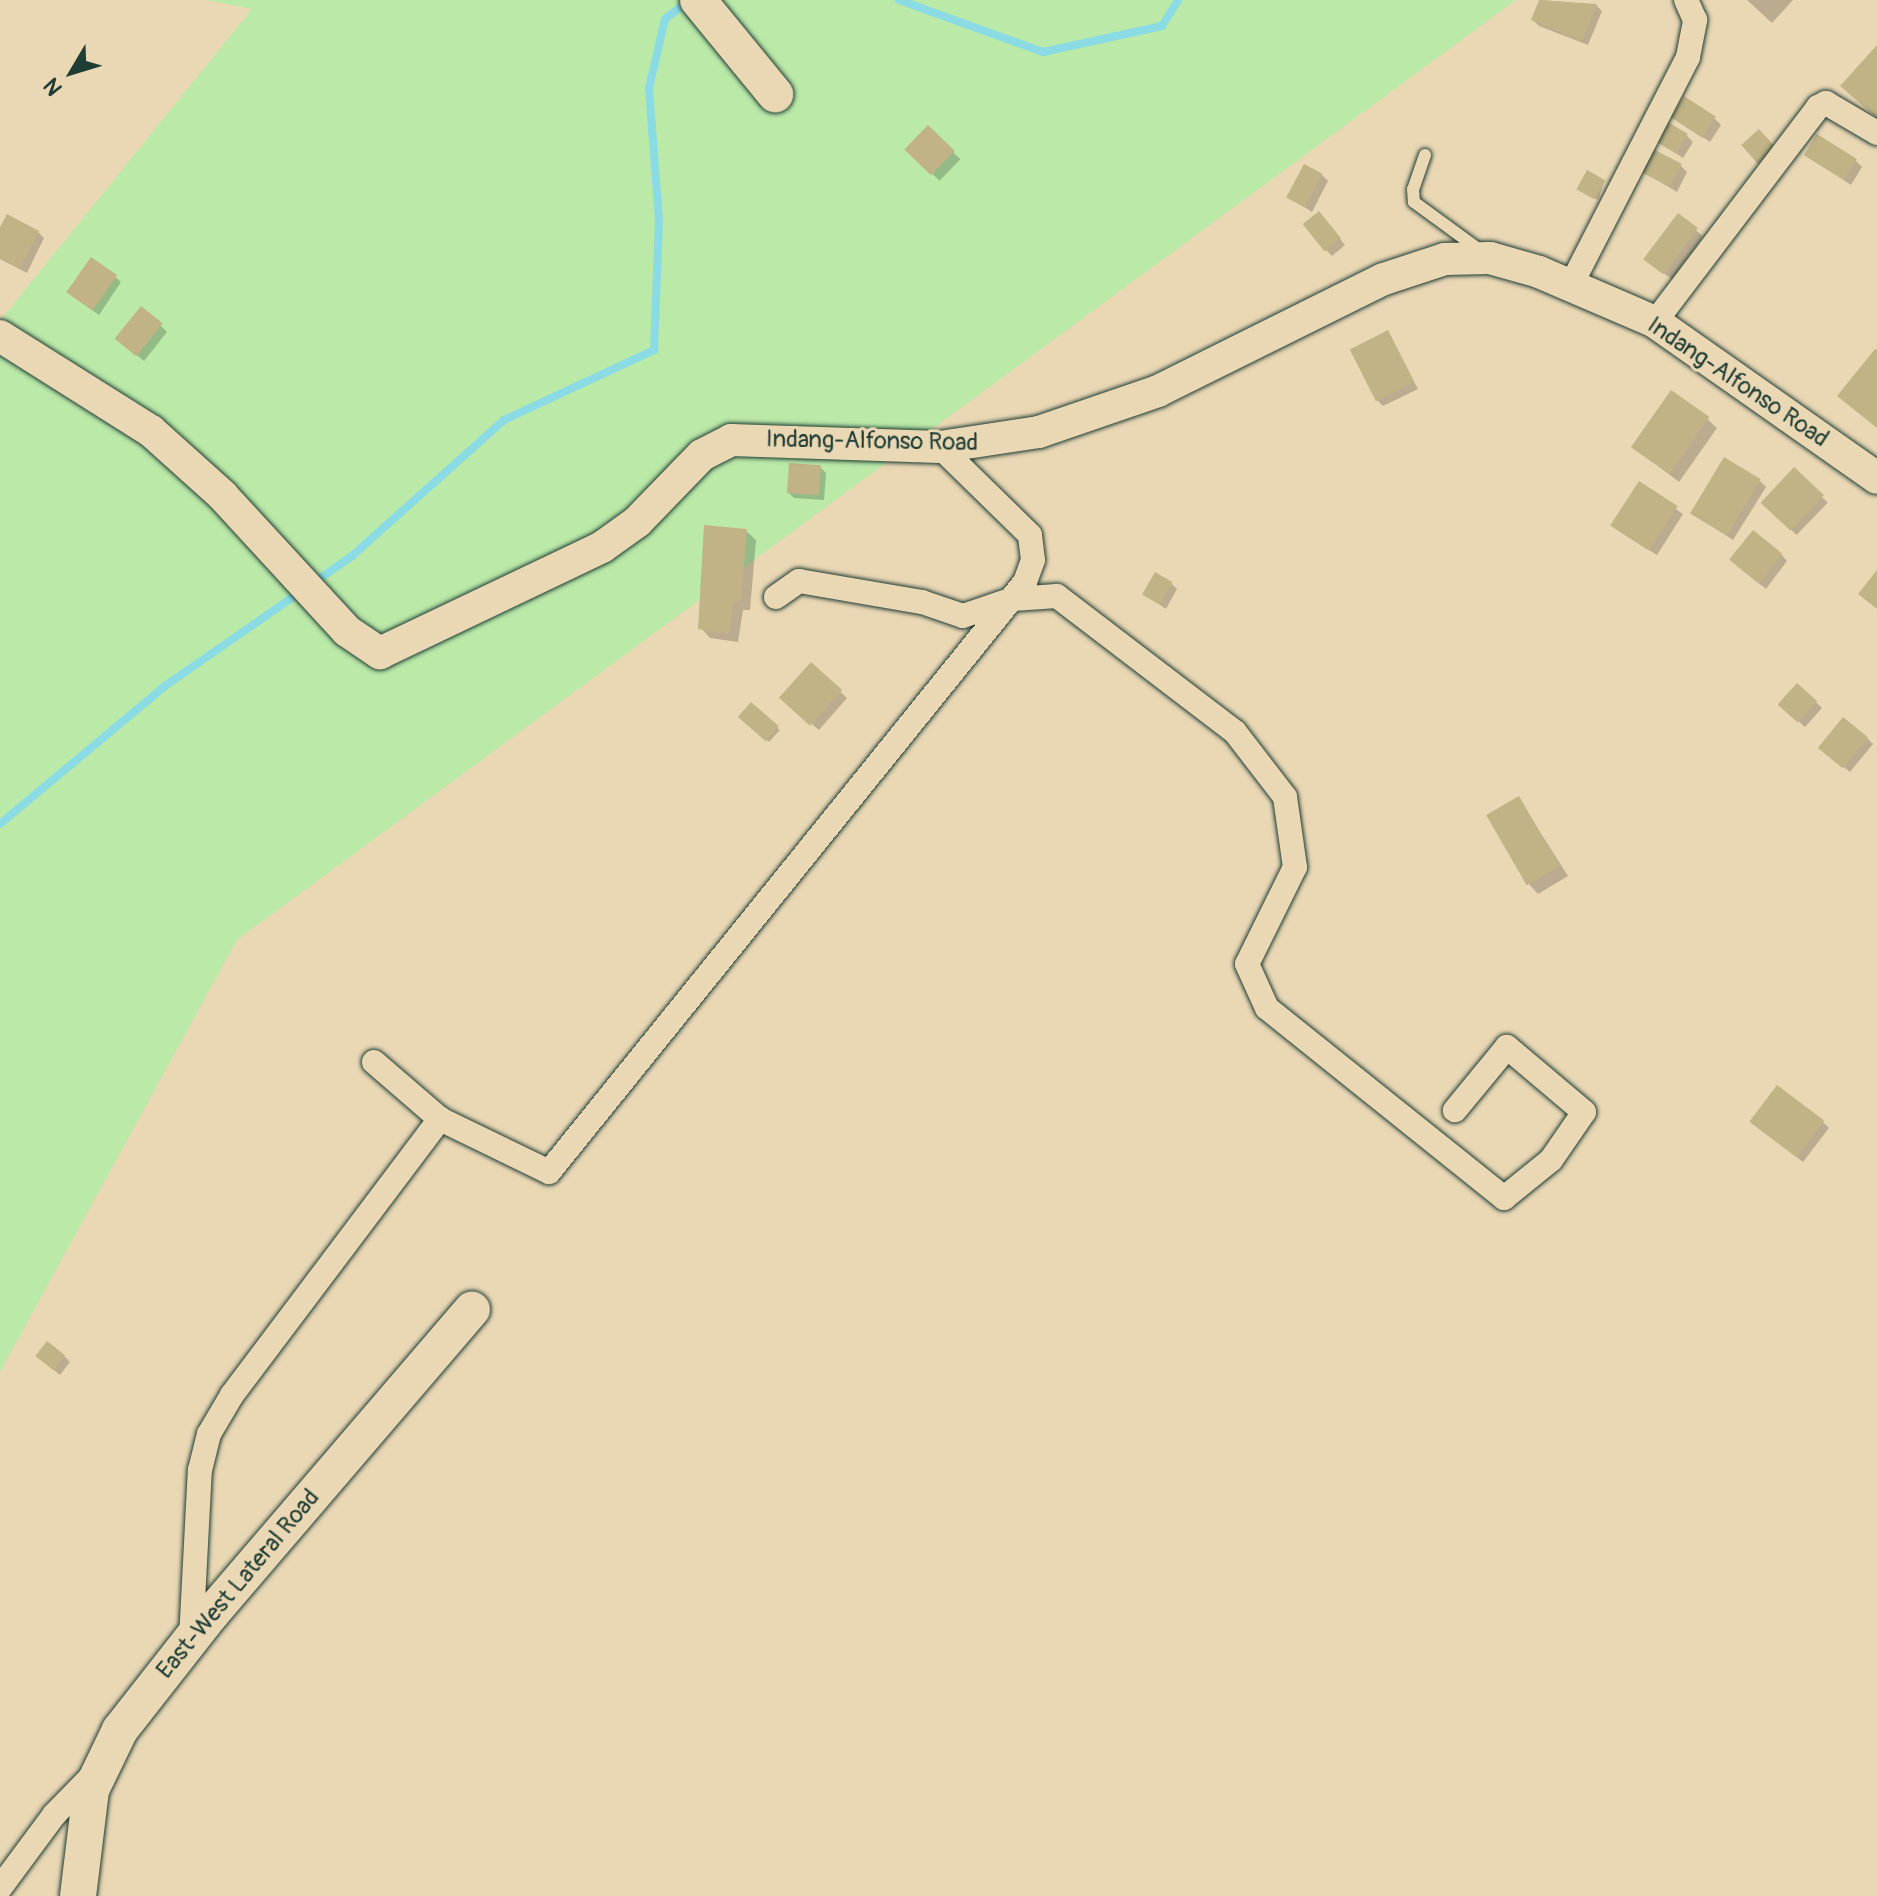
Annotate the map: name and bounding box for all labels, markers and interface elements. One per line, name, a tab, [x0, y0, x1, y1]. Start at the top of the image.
north arrow	[32, 32, 112, 112]
text: N	[37, 72, 69, 101]
street label: Indang-Alfonso Road	[1642, 311, 1834, 453]
street label: Indang-Alfonso Road	[766, 425, 978, 457]
street label: East-West Lateral Road	[150, 1484, 326, 1684]

